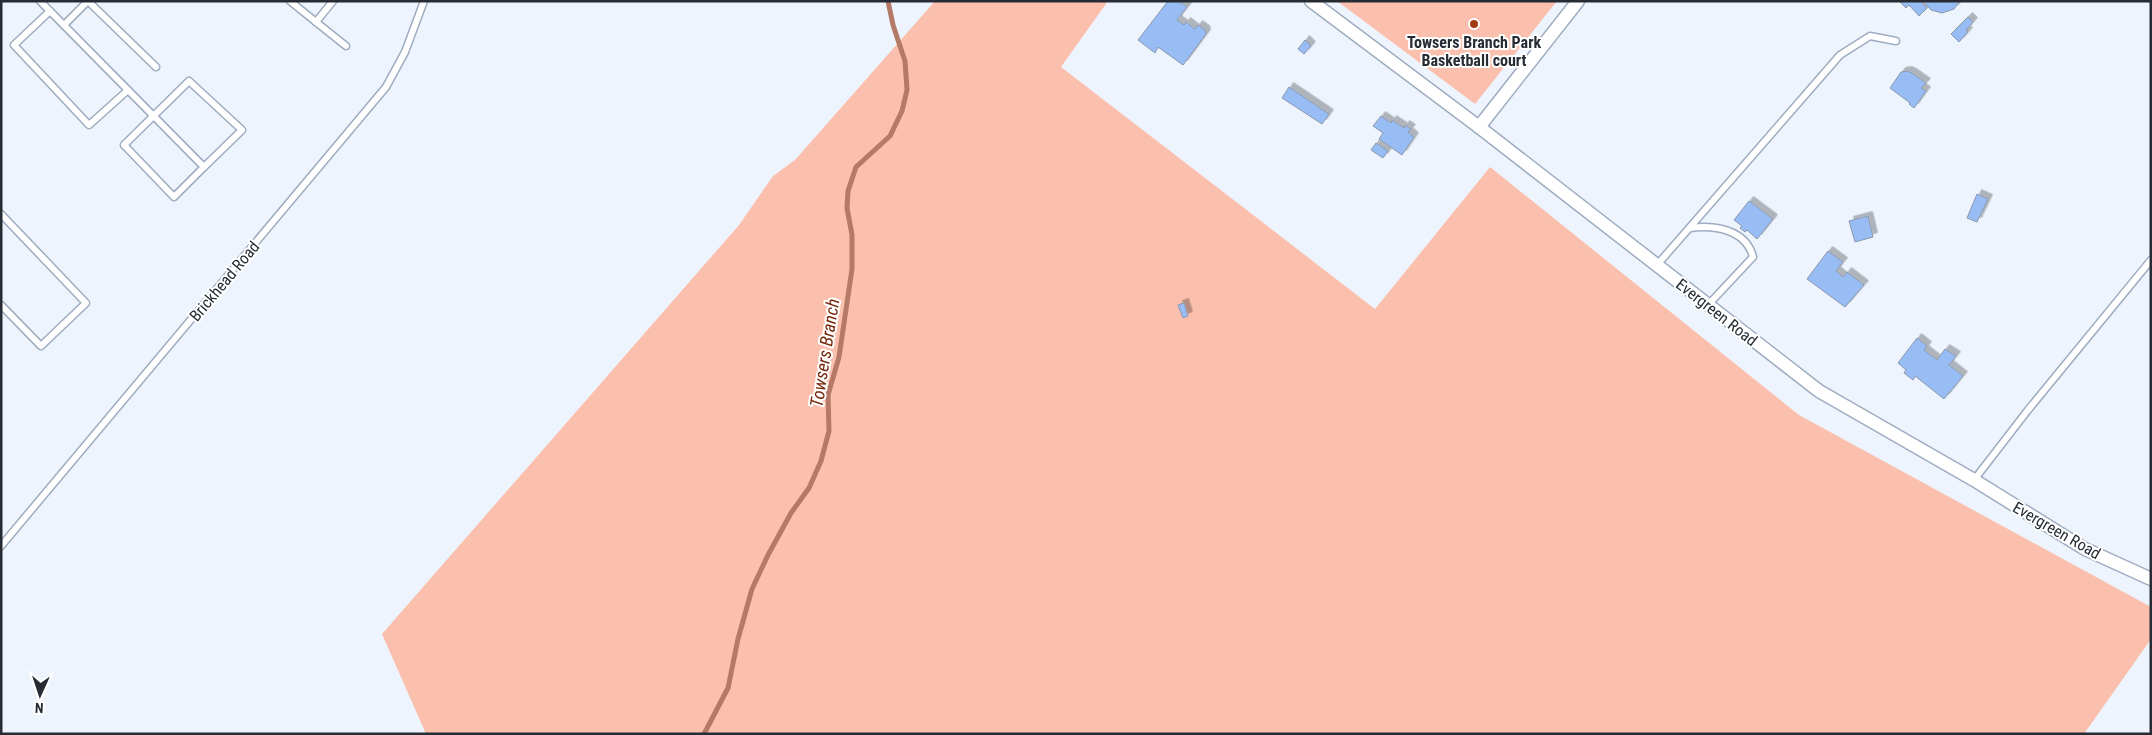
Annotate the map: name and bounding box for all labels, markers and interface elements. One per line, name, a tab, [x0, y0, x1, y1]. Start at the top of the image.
marker: Towsers Branch Park Basketball court	[1468, 18, 1480, 30]
place label: Towsers Branch Park Basketball court	[1407, 33, 1541, 70]
street label: Brickhead Road	[185, 237, 263, 325]
street label: Evergreen Road	[1672, 275, 1761, 350]
water label: Towsers Branch	[806, 297, 843, 409]
street label: Evergreen Road	[2010, 498, 2104, 563]
north arrow	[15, 670, 65, 720]
text: N	[35, 700, 44, 716]

